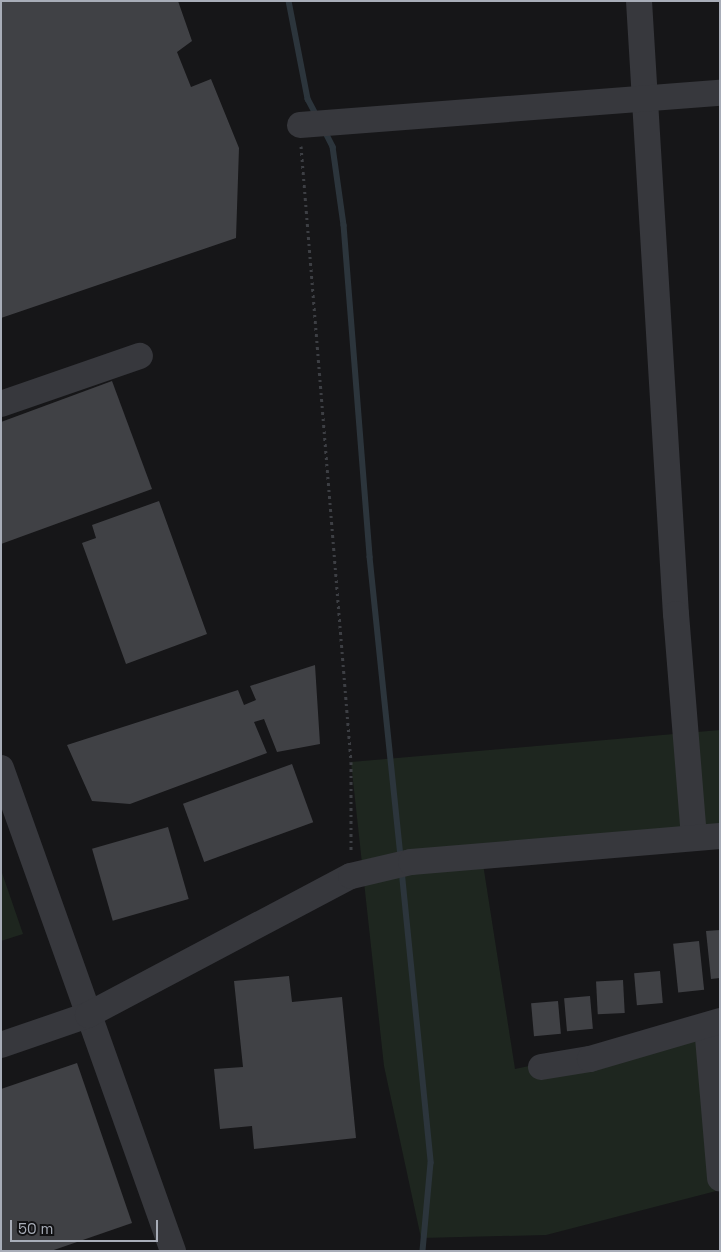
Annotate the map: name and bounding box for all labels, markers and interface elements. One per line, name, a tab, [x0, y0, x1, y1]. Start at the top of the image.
scale bar	[12, 1210, 160, 1242]
text: 50 m	[18, 1219, 53, 1238]

